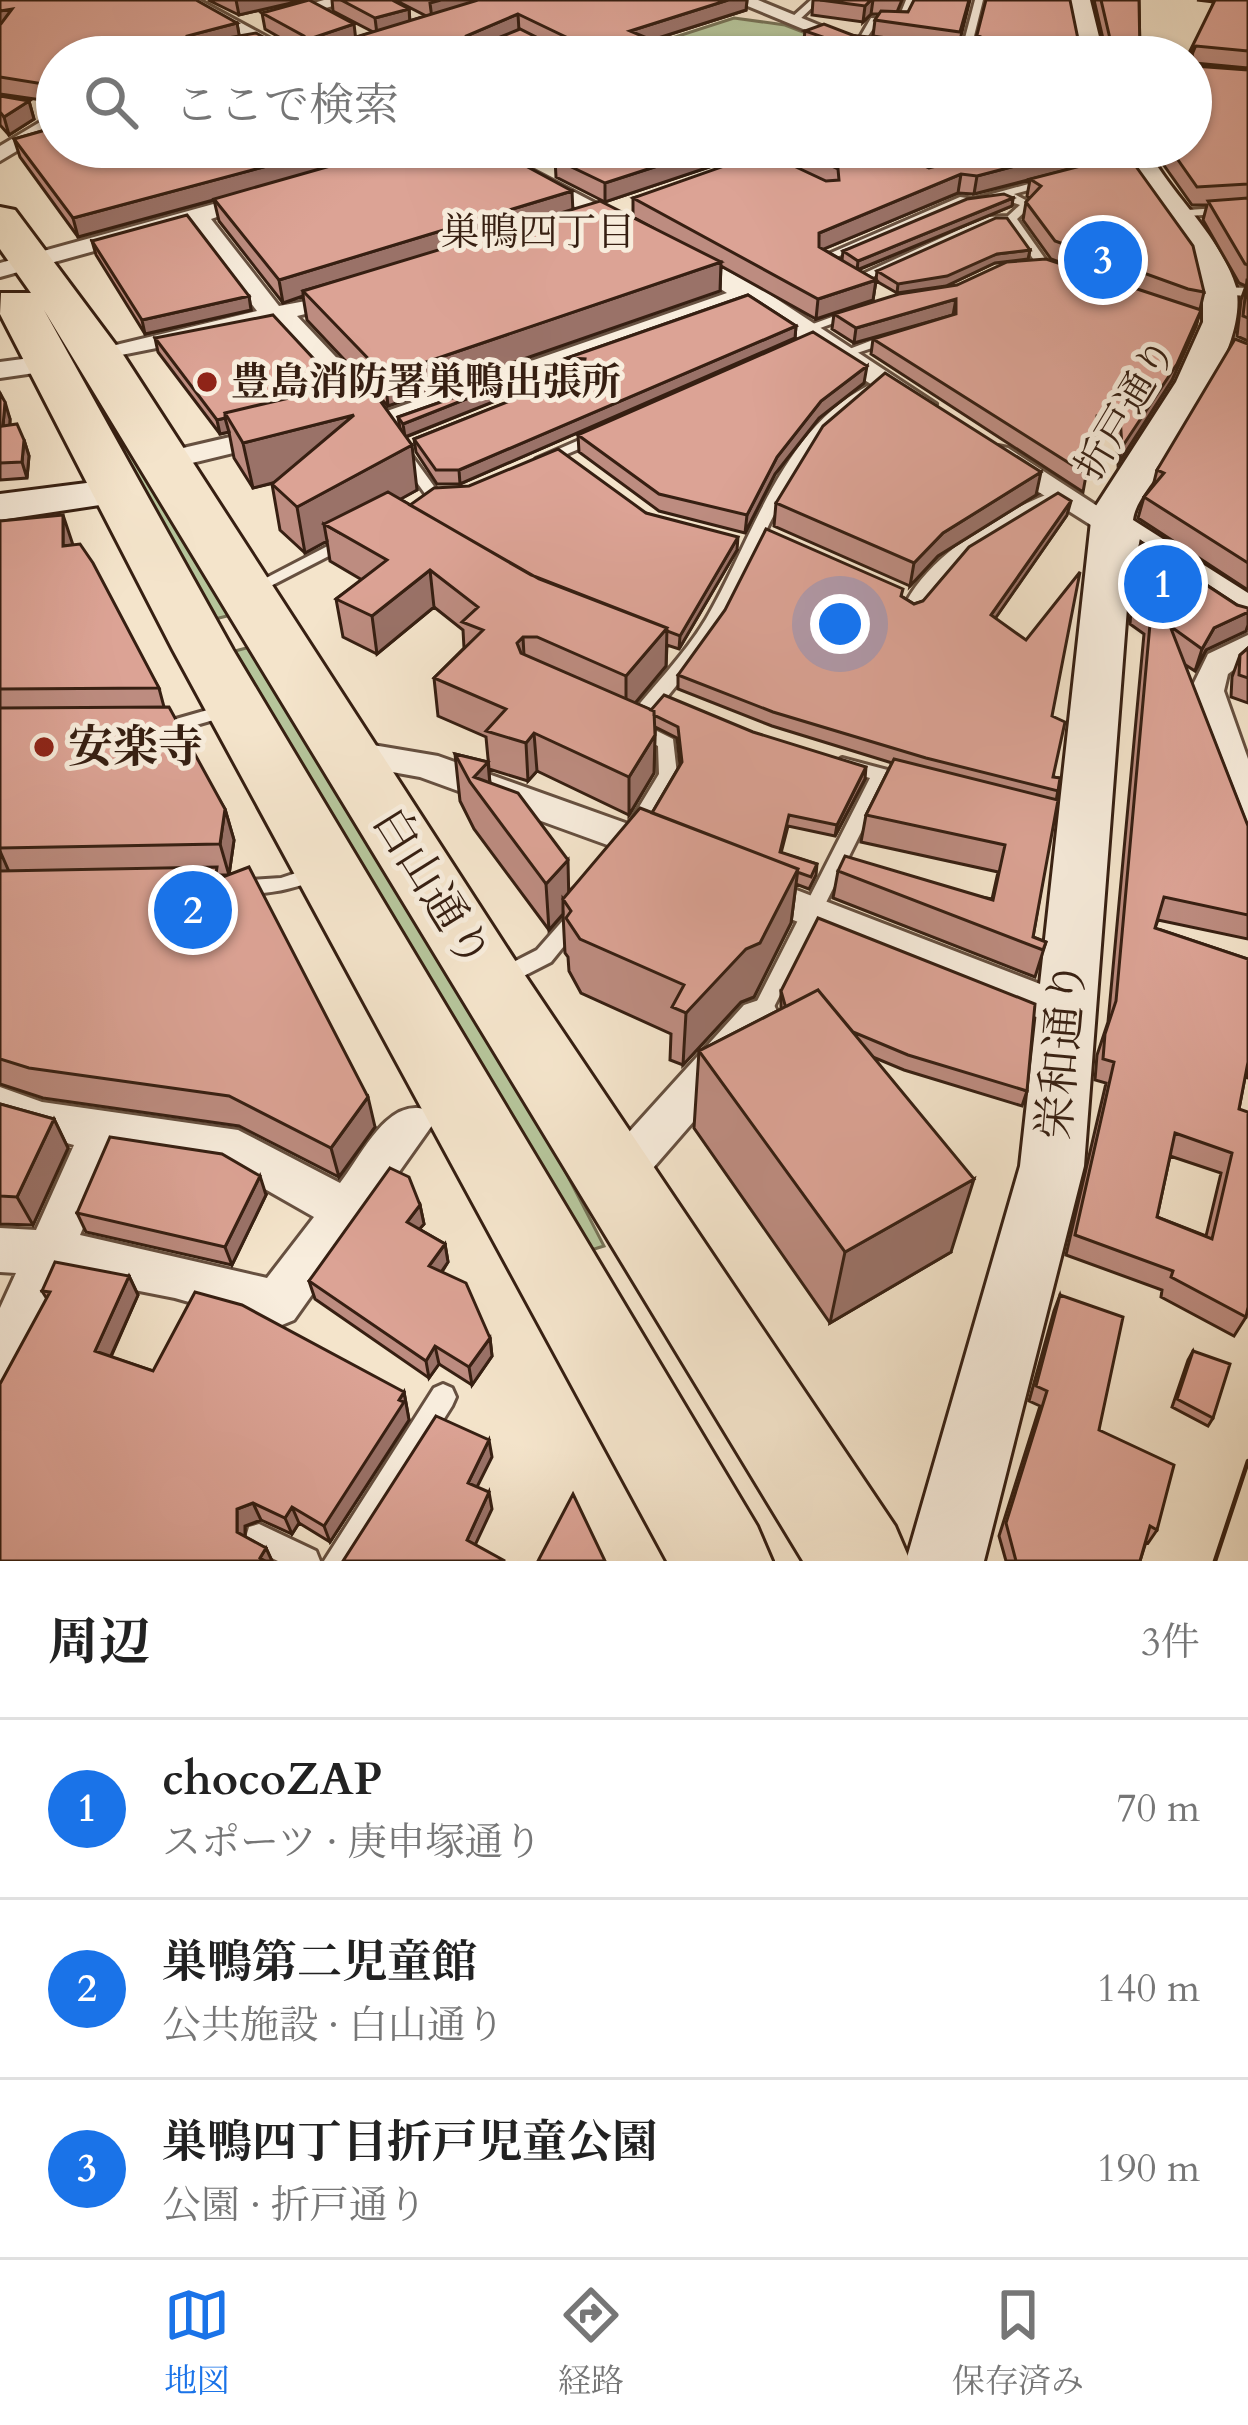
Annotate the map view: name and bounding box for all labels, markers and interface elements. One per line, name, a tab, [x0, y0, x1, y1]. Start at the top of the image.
search box	[36, 36, 1212, 168]
icon: search	[78, 69, 144, 135]
text: ここで検索	[174, 75, 399, 136]
district label: 巣鴨四丁目	[440, 206, 636, 259]
pin: 3	[1064, 215, 1142, 305]
street label: 折戸通り	[1063, 328, 1189, 490]
place label: 豊島消防署巣鴨出張所	[231, 356, 621, 409]
marker: 豊島消防署巣鴨出張所	[194, 369, 220, 395]
pin: 1	[1124, 539, 1202, 629]
your location	[810, 594, 870, 654]
place label: 安楽寺	[68, 717, 203, 778]
marker: 安楽寺	[31, 734, 57, 760]
street label: 白山通り	[358, 796, 506, 980]
pin: 2	[154, 865, 232, 955]
street label: 栄和通り	[1024, 958, 1100, 1142]
text: 周辺	[48, 1608, 150, 1678]
text: 3件	[1141, 1616, 1200, 1669]
text: chocoZAP	[162, 1749, 382, 1810]
text: 1	[77, 1782, 97, 1835]
text: 70 m	[1117, 1782, 1200, 1835]
text: スポーツ · 庚申塚通り	[162, 1816, 542, 1869]
text: 巣鴨第二児童館	[162, 1932, 477, 1993]
text: 2	[77, 1962, 97, 2015]
text: 140 m	[1097, 1962, 1200, 2015]
text: 公共施設 · 白山通り	[162, 1999, 505, 2052]
text: 巣鴨四丁目折戸児童公園	[162, 2112, 657, 2173]
text: 3	[77, 2142, 97, 2195]
text: 190 m	[1097, 2142, 1200, 2195]
text: 公園 · 折戸通り	[162, 2179, 427, 2232]
tab: 地図	[164, 2282, 230, 2404]
tab: 経路	[558, 2282, 624, 2404]
tab: 保存済み	[952, 2282, 1084, 2404]

